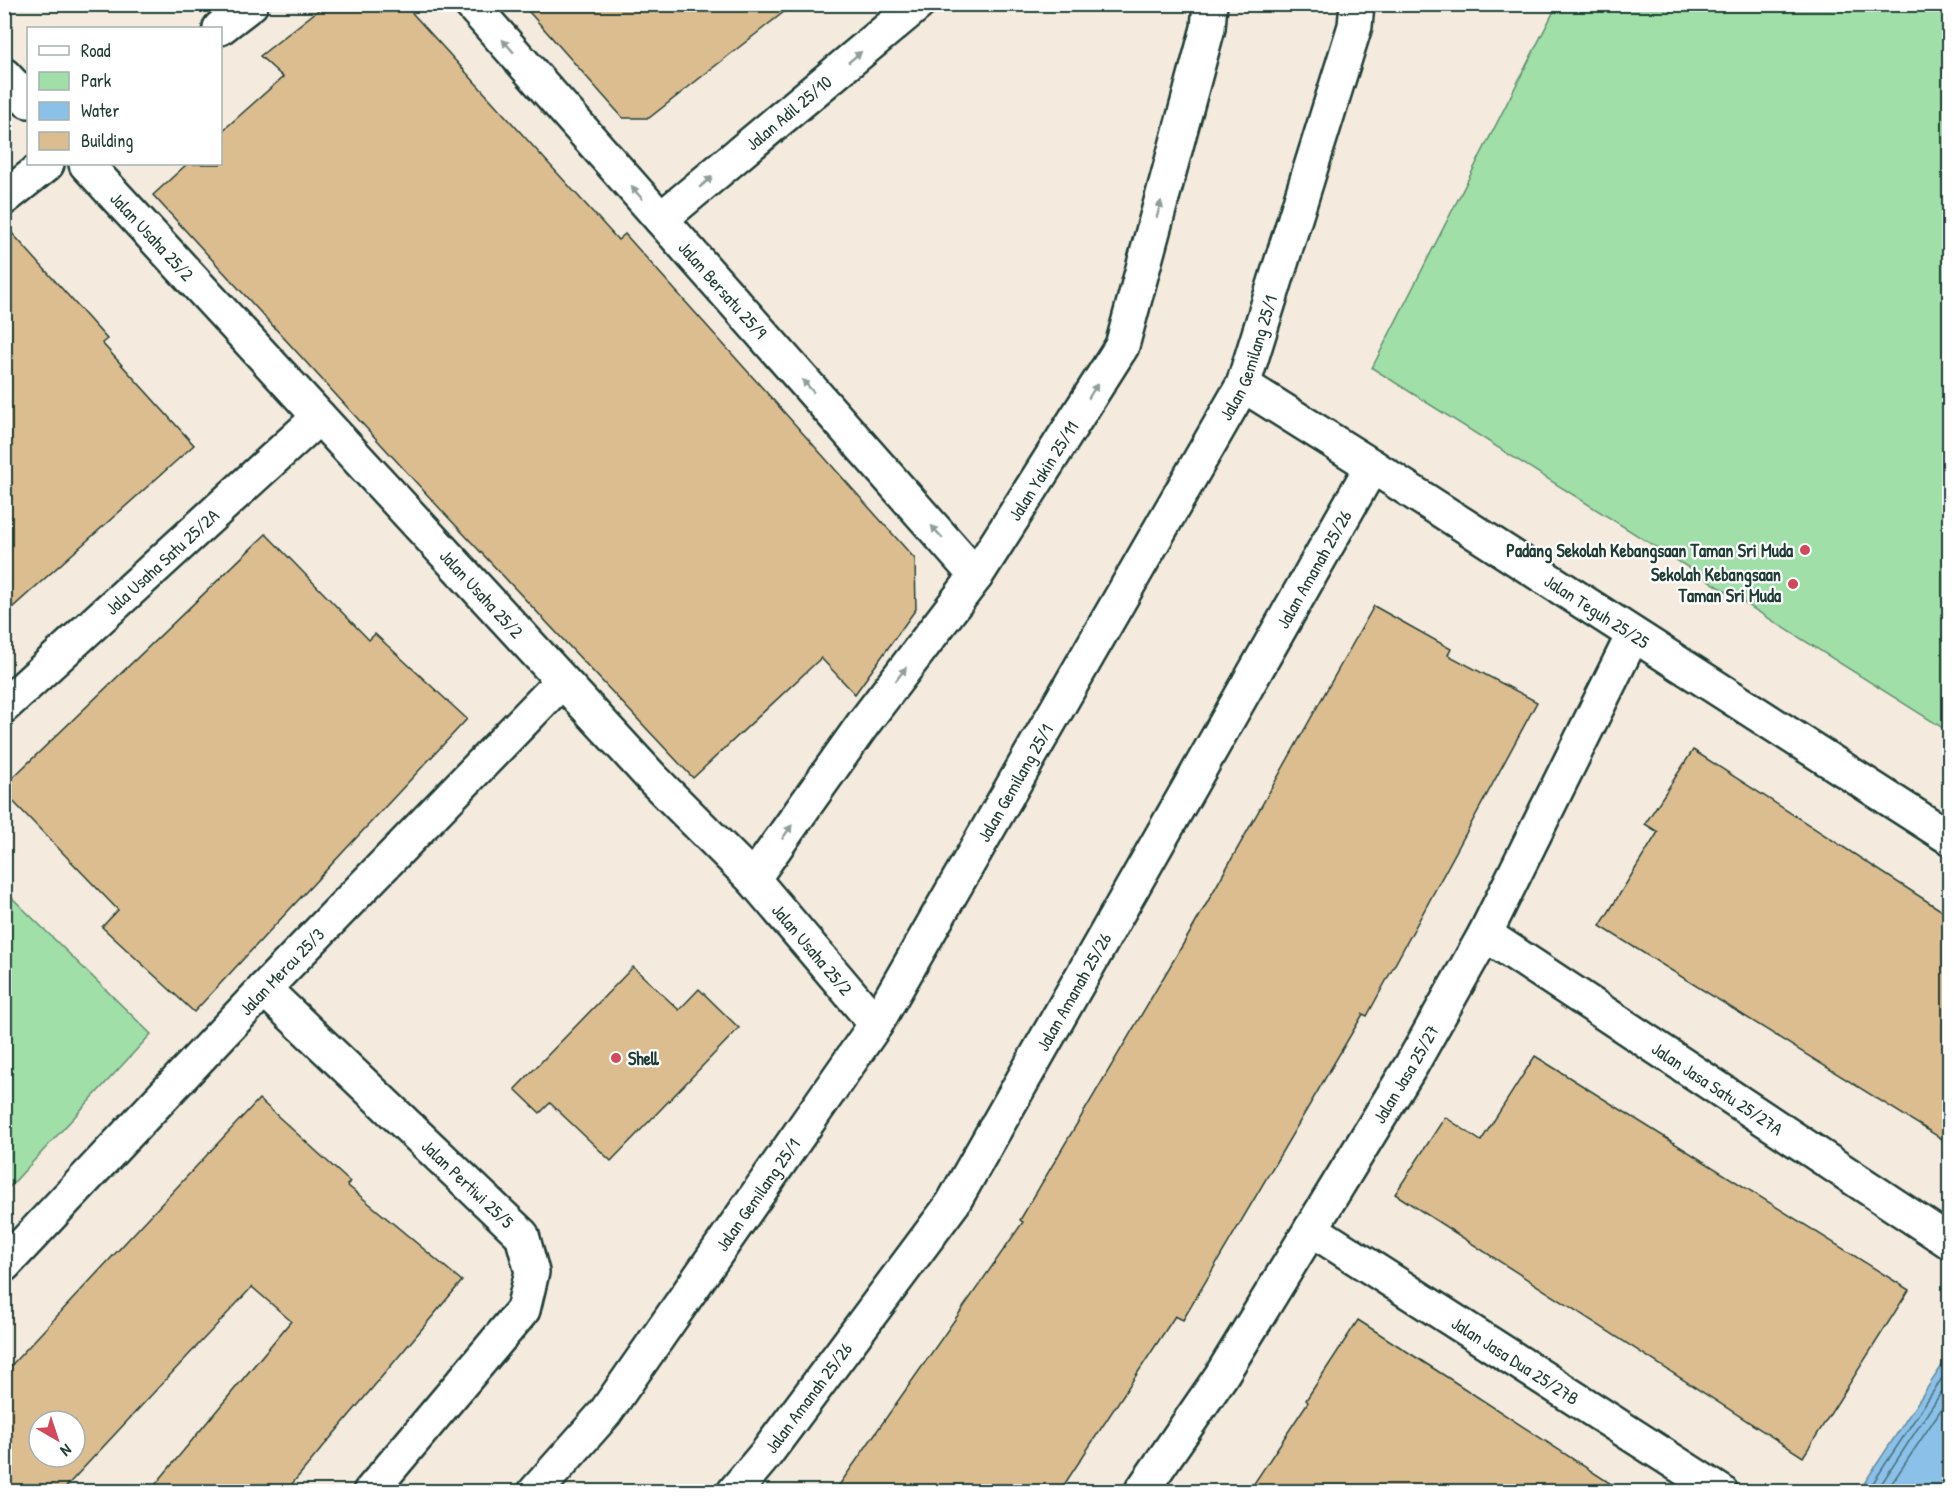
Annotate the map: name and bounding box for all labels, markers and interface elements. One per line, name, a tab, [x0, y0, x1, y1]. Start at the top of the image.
legend	[27, 27, 222, 165]
text: Road	[81, 38, 111, 63]
one-way arrow	[501, 39, 515, 54]
one-way arrow	[847, 50, 863, 63]
text: Park	[81, 68, 112, 93]
street label: Jalan Adil 25/10	[740, 69, 837, 156]
text: Water	[81, 98, 119, 123]
text: Building	[81, 128, 133, 153]
one-way arrow	[698, 176, 713, 188]
one-way arrow	[630, 185, 644, 200]
street label: Jalan Usaha 25/2	[105, 186, 200, 286]
one-way arrow	[1154, 200, 1164, 218]
street label: Jalan Bersatu 25/9	[673, 235, 773, 344]
street label: Jalan Gemilang 25/1	[1213, 292, 1283, 425]
one-way arrow	[802, 379, 815, 394]
one-way arrow	[1087, 383, 1098, 399]
street label: Jalan Yakin 25/11	[1002, 416, 1084, 525]
street label: Jala Usaha Satu 25/2A	[99, 503, 224, 620]
street label: Jalan Amanah 25/26	[1270, 505, 1357, 633]
one-way arrow	[931, 525, 944, 540]
place label: Padang Sekolah Kebangsaan Taman Sri Muda	[1506, 538, 1794, 564]
street label: Jalan Usaha 25/2	[434, 543, 530, 644]
marker: Padang Sekolah Kebangsaan Taman Sri Muda	[1798, 543, 1812, 557]
place label: Sekolah Kebangsaan Taman Sri Muda	[1651, 562, 1782, 608]
street label: Jalan Teguh 25/25	[1540, 568, 1655, 654]
marker: Sekolah Kebangsaan Taman Sri Muda	[1786, 577, 1800, 591]
one-way arrow	[895, 666, 907, 682]
street label: Jalan Gemilang 25/1	[971, 719, 1058, 846]
one-way arrow	[781, 824, 793, 840]
street label: Jalan Usaha 25/2	[767, 898, 859, 1001]
street label: Jalan Mercu 25/3	[233, 922, 329, 1021]
street label: Jalan Amanah 25/26	[1030, 928, 1117, 1055]
street label: Jalan Jasa 25/27	[1366, 1020, 1444, 1128]
street label: Jalan Jasa Satu 25/27A	[1647, 1036, 1788, 1141]
place label: Shell	[628, 1046, 660, 1071]
marker: Shell	[609, 1051, 623, 1065]
street label: Jalan Gemilang 25/1	[709, 1133, 805, 1256]
street label: Jalan Pertiwi 25/5	[416, 1134, 520, 1234]
street label: Jalan Jasa Dua 25/27B	[1447, 1310, 1584, 1410]
street label: Jalan Amanah 25/26	[758, 1337, 858, 1458]
north arrow	[27, 1409, 87, 1469]
text: N	[56, 1439, 77, 1462]

